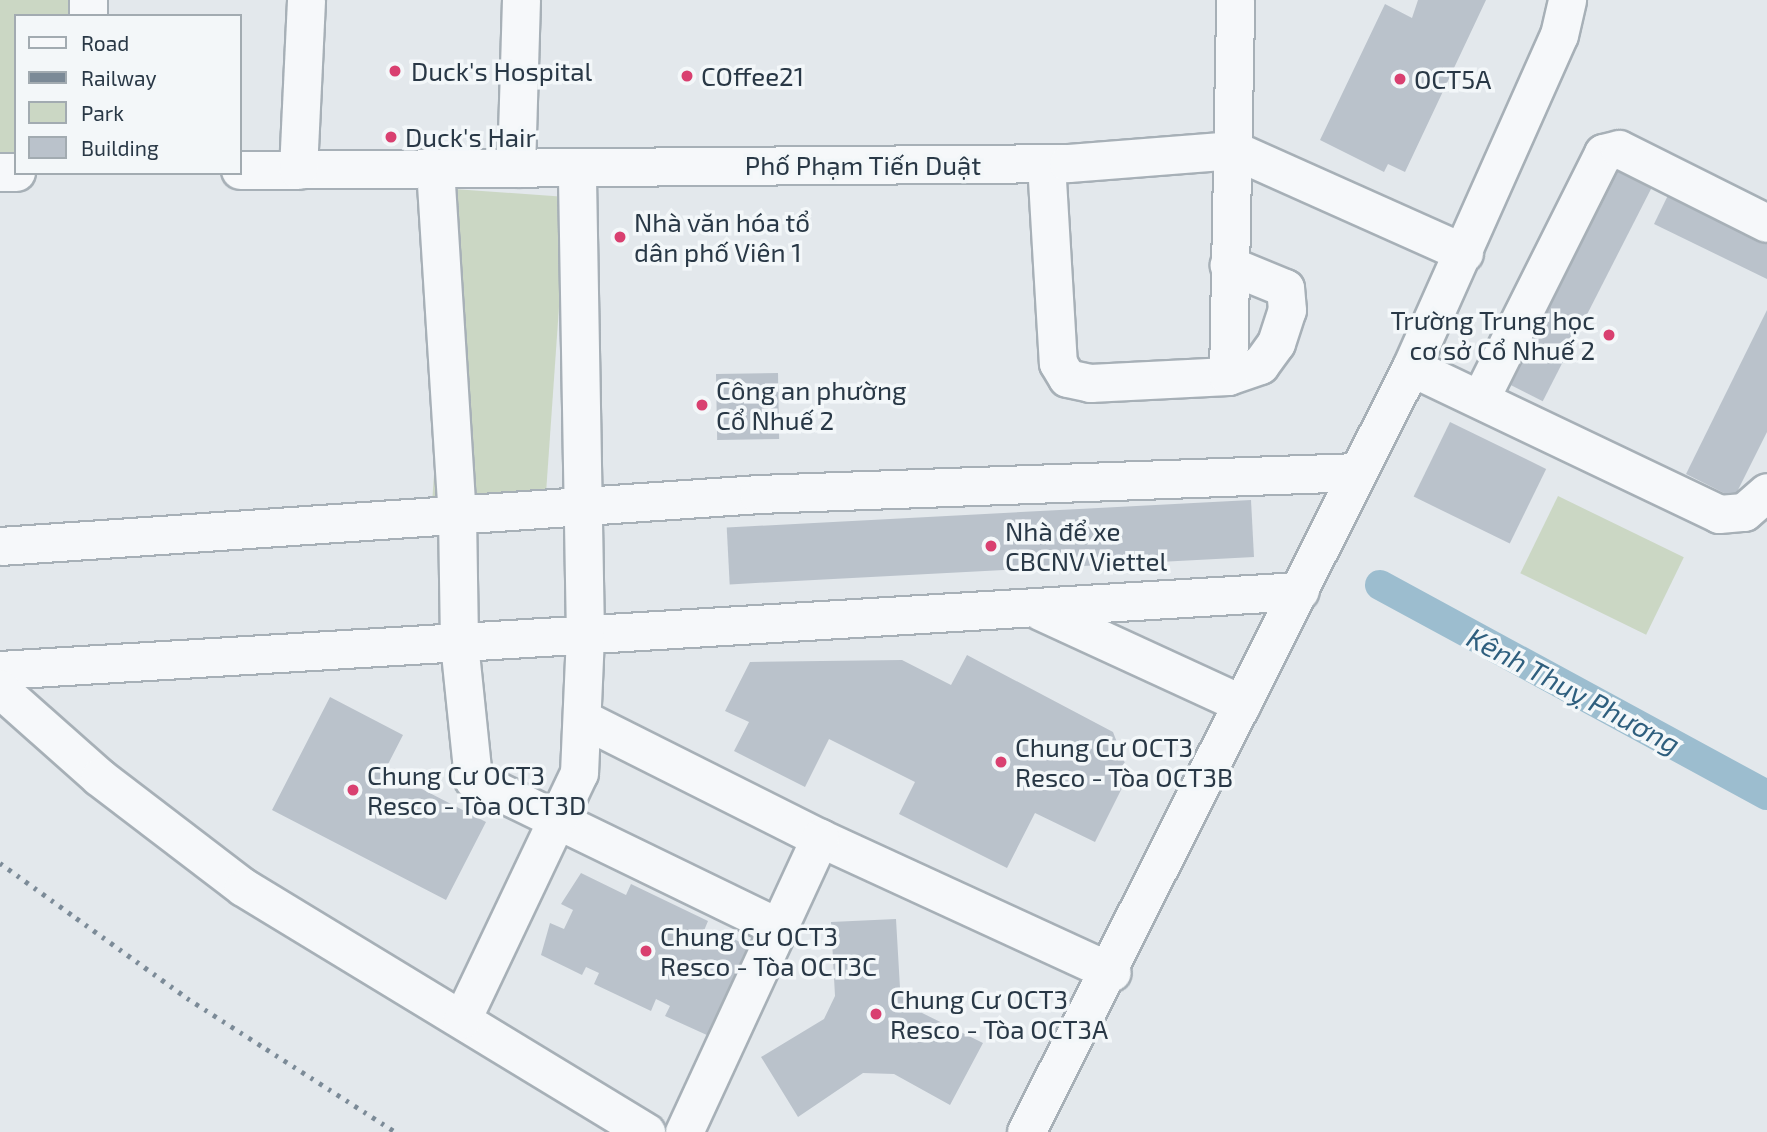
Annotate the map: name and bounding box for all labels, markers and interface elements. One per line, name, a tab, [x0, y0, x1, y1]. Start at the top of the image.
legend	[14, 14, 242, 175]
text: Road	[81, 30, 129, 55]
place label: Duck's Hospital	[411, 55, 592, 87]
place label: COffee21	[701, 60, 804, 92]
marker: Duck's Hospital	[385, 61, 405, 81]
place label: OCT5A	[1414, 63, 1491, 95]
text: Railway	[81, 65, 157, 90]
marker: COffee21	[679, 68, 695, 84]
marker: OCT5A	[1392, 71, 1408, 87]
text: Park	[81, 100, 124, 125]
place label: Duck's Hair	[405, 121, 536, 153]
marker: Duck's Hair	[383, 129, 399, 145]
text: Building	[81, 135, 159, 160]
street label: Phố Phạm Tiến Duật	[745, 149, 981, 181]
place label: Nhà văn hóa tổ dân phố Viên 1	[634, 206, 811, 268]
marker: Nhà văn hóa tổ dân phố Viên 1	[612, 229, 628, 245]
place label: Trường Trung học cơ sở Cổ Nhuế 2	[1390, 304, 1595, 366]
marker: Trường Trung học cơ sở Cổ Nhuế 2	[1601, 327, 1617, 343]
place label: Công an phường Cổ Nhuế 2	[716, 374, 907, 436]
marker: Công an phường Cổ Nhuế 2	[694, 397, 710, 413]
place label: Nhà để xe CBCNV Viettel	[1005, 515, 1168, 576]
marker: Nhà để xe CBCNV Viettel	[983, 538, 999, 554]
water label: Kênh Thuỵ Phương	[1461, 620, 1687, 760]
place label: Chung Cư OCT3 Resco - Tòa OCT3B	[1015, 731, 1234, 792]
marker: Chung Cư OCT3 Resco - Tòa OCT3B	[993, 754, 1009, 770]
place label: Chung Cư OCT3 Resco - Tòa OCT3D	[367, 759, 587, 820]
marker: Chung Cư OCT3 Resco - Tòa OCT3D	[345, 782, 361, 798]
place label: Chung Cư OCT3 Resco - Tòa OCT3C	[660, 920, 877, 982]
marker: Chung Cư OCT3 Resco - Tòa OCT3C	[638, 943, 654, 959]
place label: Chung Cư OCT3 Resco - Tòa OCT3A	[890, 983, 1109, 1044]
marker: Chung Cư OCT3 Resco - Tòa OCT3A	[868, 1006, 884, 1022]

